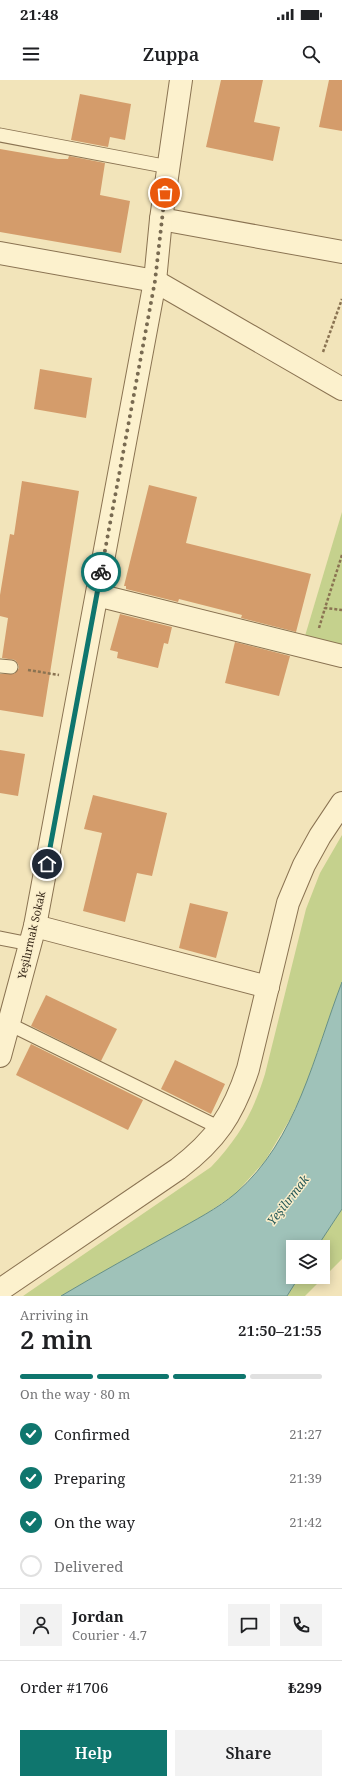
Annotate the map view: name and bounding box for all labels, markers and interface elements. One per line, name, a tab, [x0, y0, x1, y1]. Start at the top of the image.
text: 21:48	[20, 4, 58, 24]
text: Zuppa	[143, 42, 199, 66]
icon: menu	[20, 43, 42, 65]
icon: search	[300, 43, 322, 65]
pin	[148, 176, 182, 210]
icon: bag	[154, 182, 176, 204]
courier	[81, 552, 121, 592]
icon: bike	[90, 561, 112, 583]
pin	[30, 847, 64, 881]
icon: home	[36, 853, 58, 875]
street label: Yeşilırmak Sokak	[13, 889, 49, 981]
water label: Yeşilırmak	[263, 1171, 314, 1229]
map controls	[286, 1240, 330, 1284]
button: layers	[286, 1240, 330, 1284]
text: Arriving in	[20, 1306, 89, 1324]
text: 21:50–21:55	[238, 1320, 322, 1340]
text: 2 min	[20, 1321, 93, 1357]
text: On the way · 80 m	[20, 1385, 130, 1403]
icon: check	[20, 1423, 42, 1445]
text: Confirmed	[54, 1424, 130, 1444]
text: 21:27	[289, 1425, 322, 1443]
icon: check	[20, 1467, 42, 1489]
text: Preparing	[54, 1468, 125, 1488]
text: 21:39	[289, 1469, 322, 1487]
icon: check	[20, 1511, 42, 1533]
text: On the way	[54, 1512, 135, 1532]
text: 21:42	[289, 1513, 322, 1531]
text: Delivered	[54, 1556, 123, 1576]
button: person	[20, 1604, 62, 1646]
button: chat	[228, 1604, 270, 1646]
button: phone	[280, 1604, 322, 1646]
text: Jordan	[72, 1606, 124, 1626]
text: Courier · 4.7	[72, 1626, 147, 1644]
text: Order #1706	[20, 1677, 108, 1697]
text: ₺299	[288, 1677, 322, 1697]
button: Help	[20, 1730, 167, 1776]
button: Share	[175, 1730, 322, 1776]

